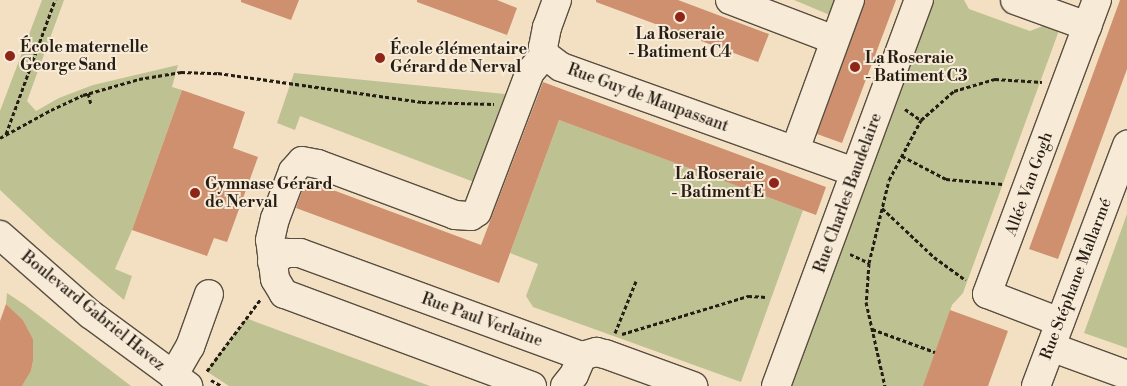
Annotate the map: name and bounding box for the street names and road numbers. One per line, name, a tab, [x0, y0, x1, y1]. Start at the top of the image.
street label: Rue Guy de Maupassant	[565, 60, 731, 136]
street label: Rue Charles Baudelaire	[810, 111, 886, 275]
street label: Allée Van Gogh	[1001, 129, 1057, 239]
street label: Rue Stéphane Mallarmé	[1036, 196, 1116, 362]
street label: Boulevard Gabriel Havez	[17, 247, 169, 375]
street label: Rue Paul Verlaine	[419, 289, 545, 351]

